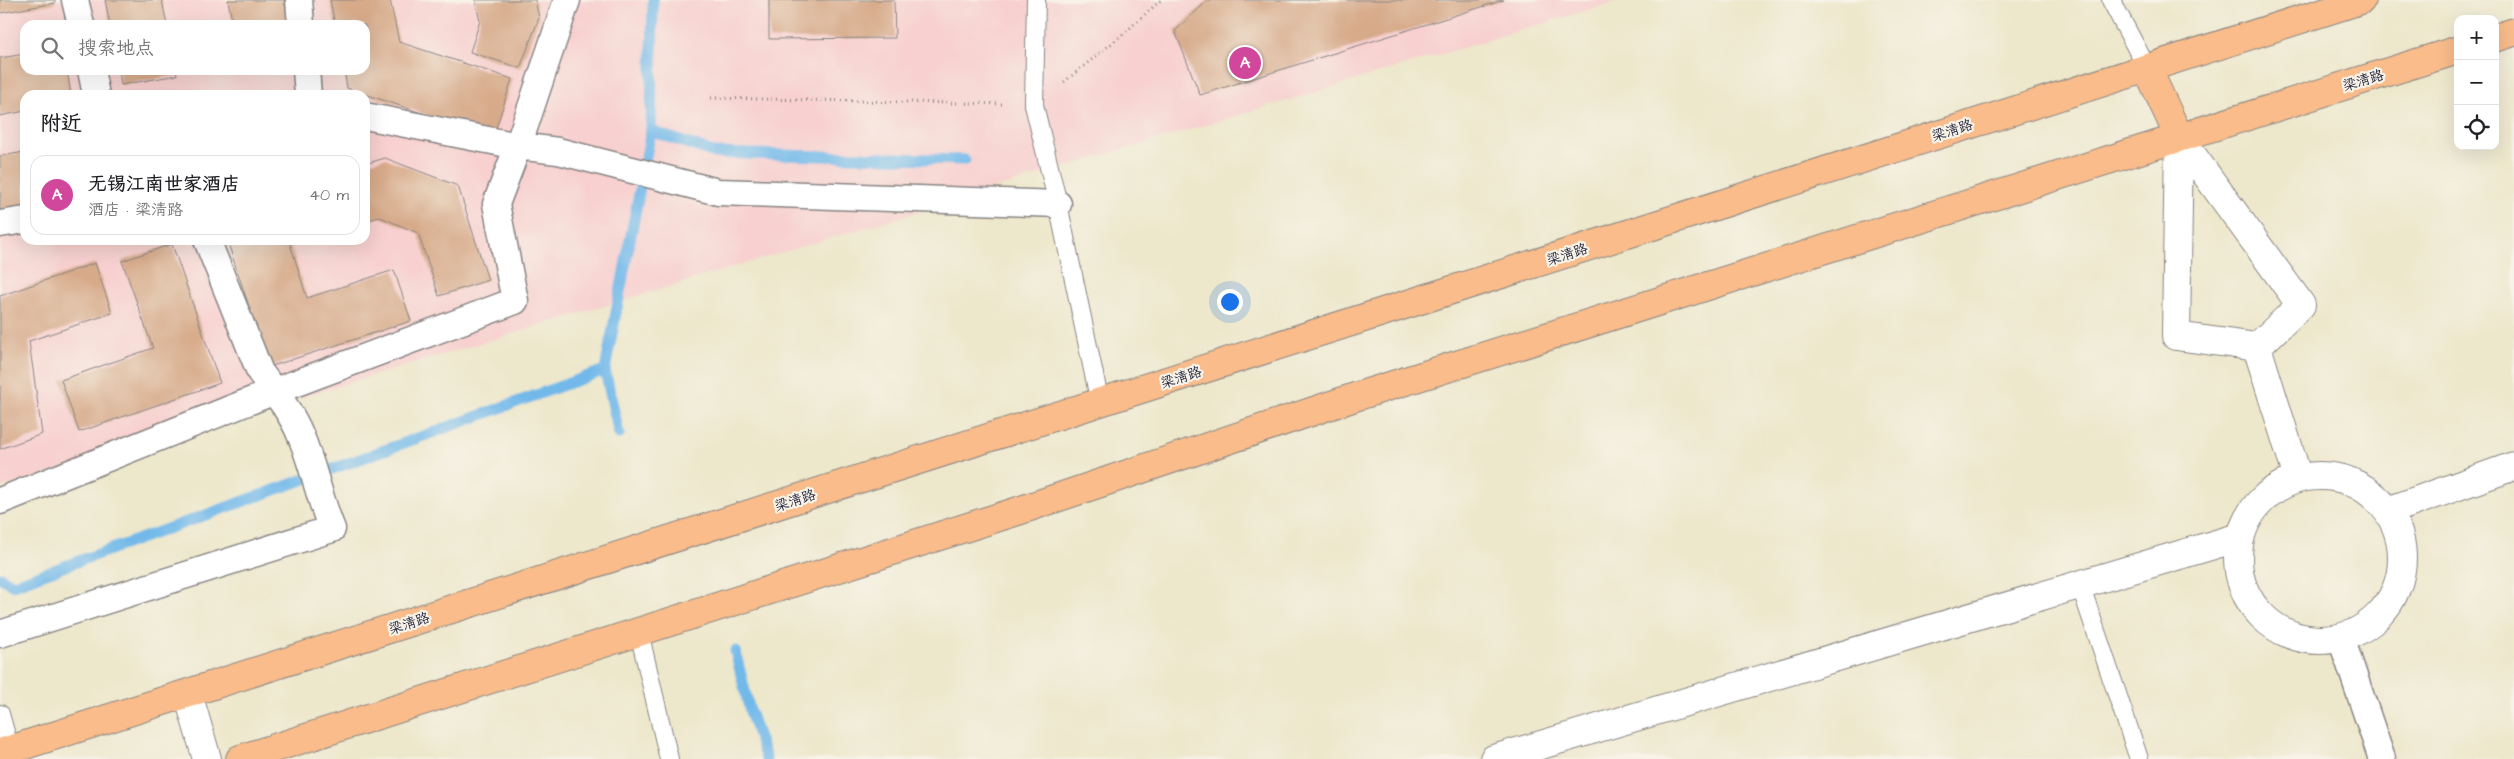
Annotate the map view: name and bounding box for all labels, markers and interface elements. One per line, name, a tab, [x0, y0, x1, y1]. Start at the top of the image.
map controls	[2454, 15, 2499, 150]
button: +	[2454, 15, 2499, 60]
search box	[20, 20, 370, 75]
icon: search	[38, 34, 66, 62]
text: 搜索地点	[78, 35, 154, 62]
pin: A	[1229, 44, 1261, 82]
button: −	[2454, 60, 2499, 105]
street label: 梁清路	[2340, 65, 2386, 97]
button: locate	[2454, 105, 2499, 150]
text: 附近	[40, 109, 82, 138]
street label: 梁清路	[1929, 115, 1975, 147]
text: 无锡江南世家酒店	[88, 171, 240, 198]
text: A	[52, 184, 62, 206]
text: 40 m	[309, 184, 349, 206]
text: 酒店 · 梁清路	[88, 199, 183, 221]
street label: 梁清路	[1544, 239, 1590, 271]
your location	[1217, 289, 1243, 315]
street label: 梁清路	[1158, 362, 1204, 394]
street label: 梁清路	[772, 485, 818, 517]
street label: 梁清路	[386, 608, 432, 640]

